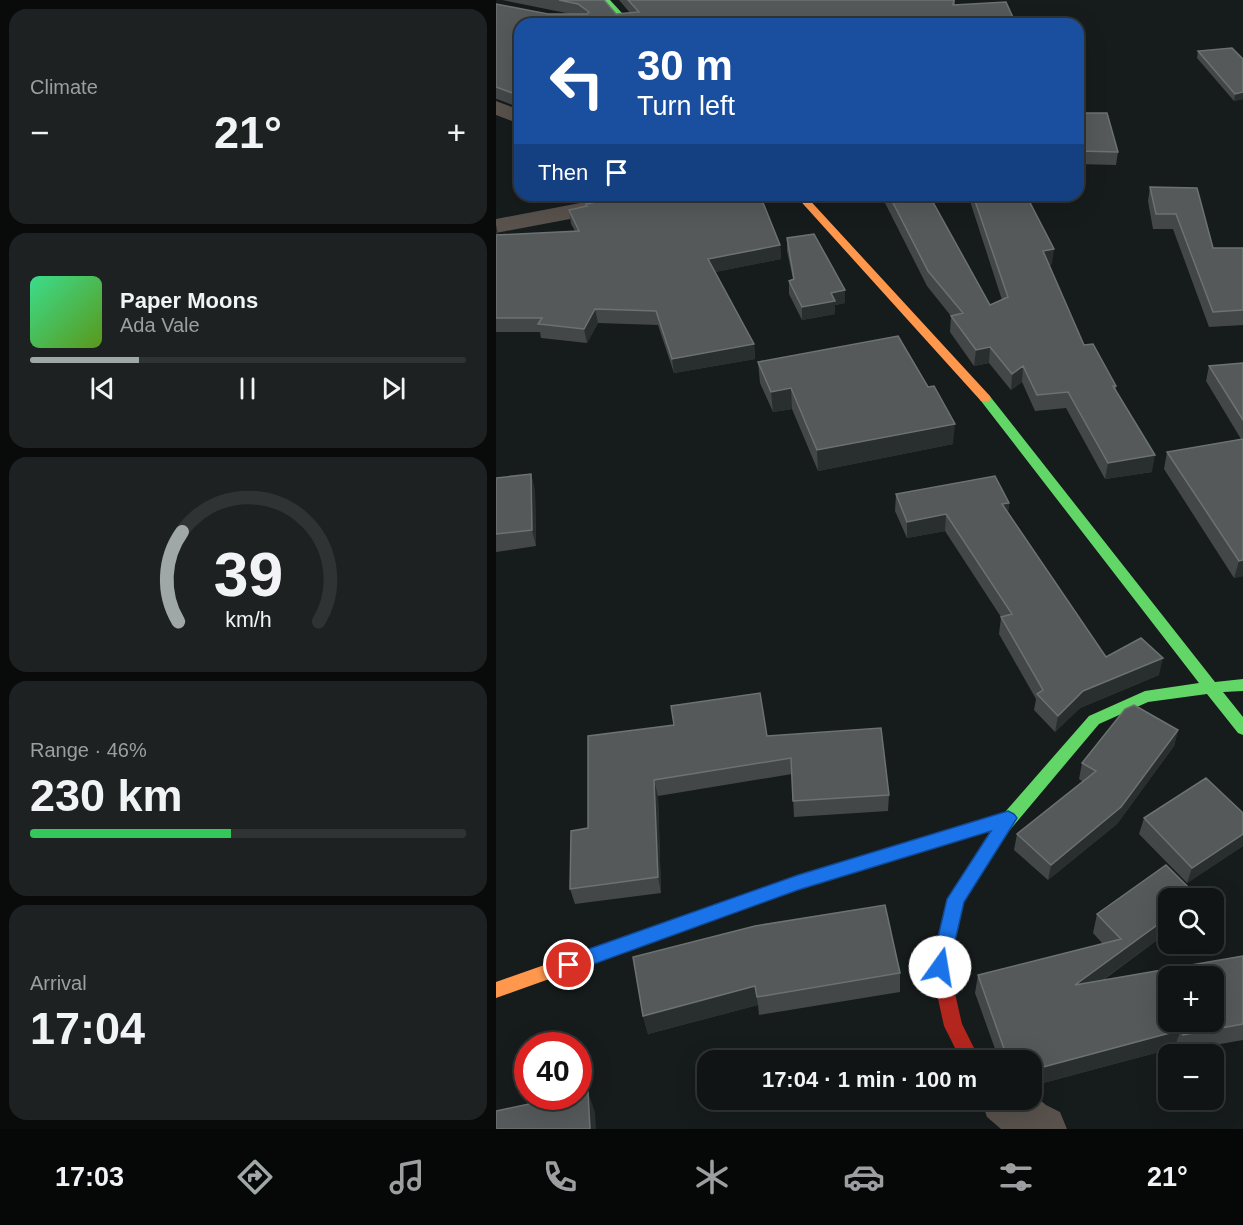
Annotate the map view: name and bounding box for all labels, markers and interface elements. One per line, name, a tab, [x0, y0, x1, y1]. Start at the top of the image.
icon: left	[538, 42, 616, 120]
text: 30 m	[637, 42, 733, 89]
text: Climate	[30, 76, 98, 98]
text: Turn left	[637, 91, 735, 121]
text: 21°	[214, 107, 282, 158]
text: −	[30, 114, 49, 151]
text: +	[447, 114, 466, 151]
icon: arrive	[600, 156, 633, 189]
text: Then	[538, 160, 588, 185]
text: Paper Moons	[120, 288, 258, 313]
text: Ada Vale	[120, 314, 200, 336]
icon: previous	[86, 372, 119, 405]
icon: pause	[231, 372, 264, 405]
icon: next	[377, 372, 410, 405]
text: 39	[213, 540, 283, 609]
text: km/h	[225, 608, 271, 632]
text: Range · 46%	[30, 739, 147, 761]
text: 230 km	[30, 770, 183, 821]
map controls	[1158, 888, 1224, 1110]
button: search	[1158, 888, 1224, 954]
position arrow	[908, 935, 972, 999]
pin	[543, 939, 594, 990]
icon: arrive	[552, 948, 585, 981]
button: +	[1158, 966, 1224, 1032]
text: Arrival	[30, 972, 87, 994]
text: 17:04	[30, 1003, 145, 1054]
speed limit sign: 40	[514, 1032, 592, 1110]
button: −	[1158, 1044, 1224, 1110]
text: 17:04 · 1 min · 100 m	[762, 1067, 977, 1092]
icon: directions	[234, 1156, 276, 1198]
icon: music	[386, 1156, 428, 1198]
icon: phone	[539, 1156, 581, 1198]
icon: climate	[691, 1156, 733, 1198]
icon: car	[843, 1156, 885, 1198]
icon: filters	[995, 1156, 1037, 1198]
text: 17:03	[55, 1162, 124, 1192]
text: 21°	[1147, 1162, 1188, 1192]

